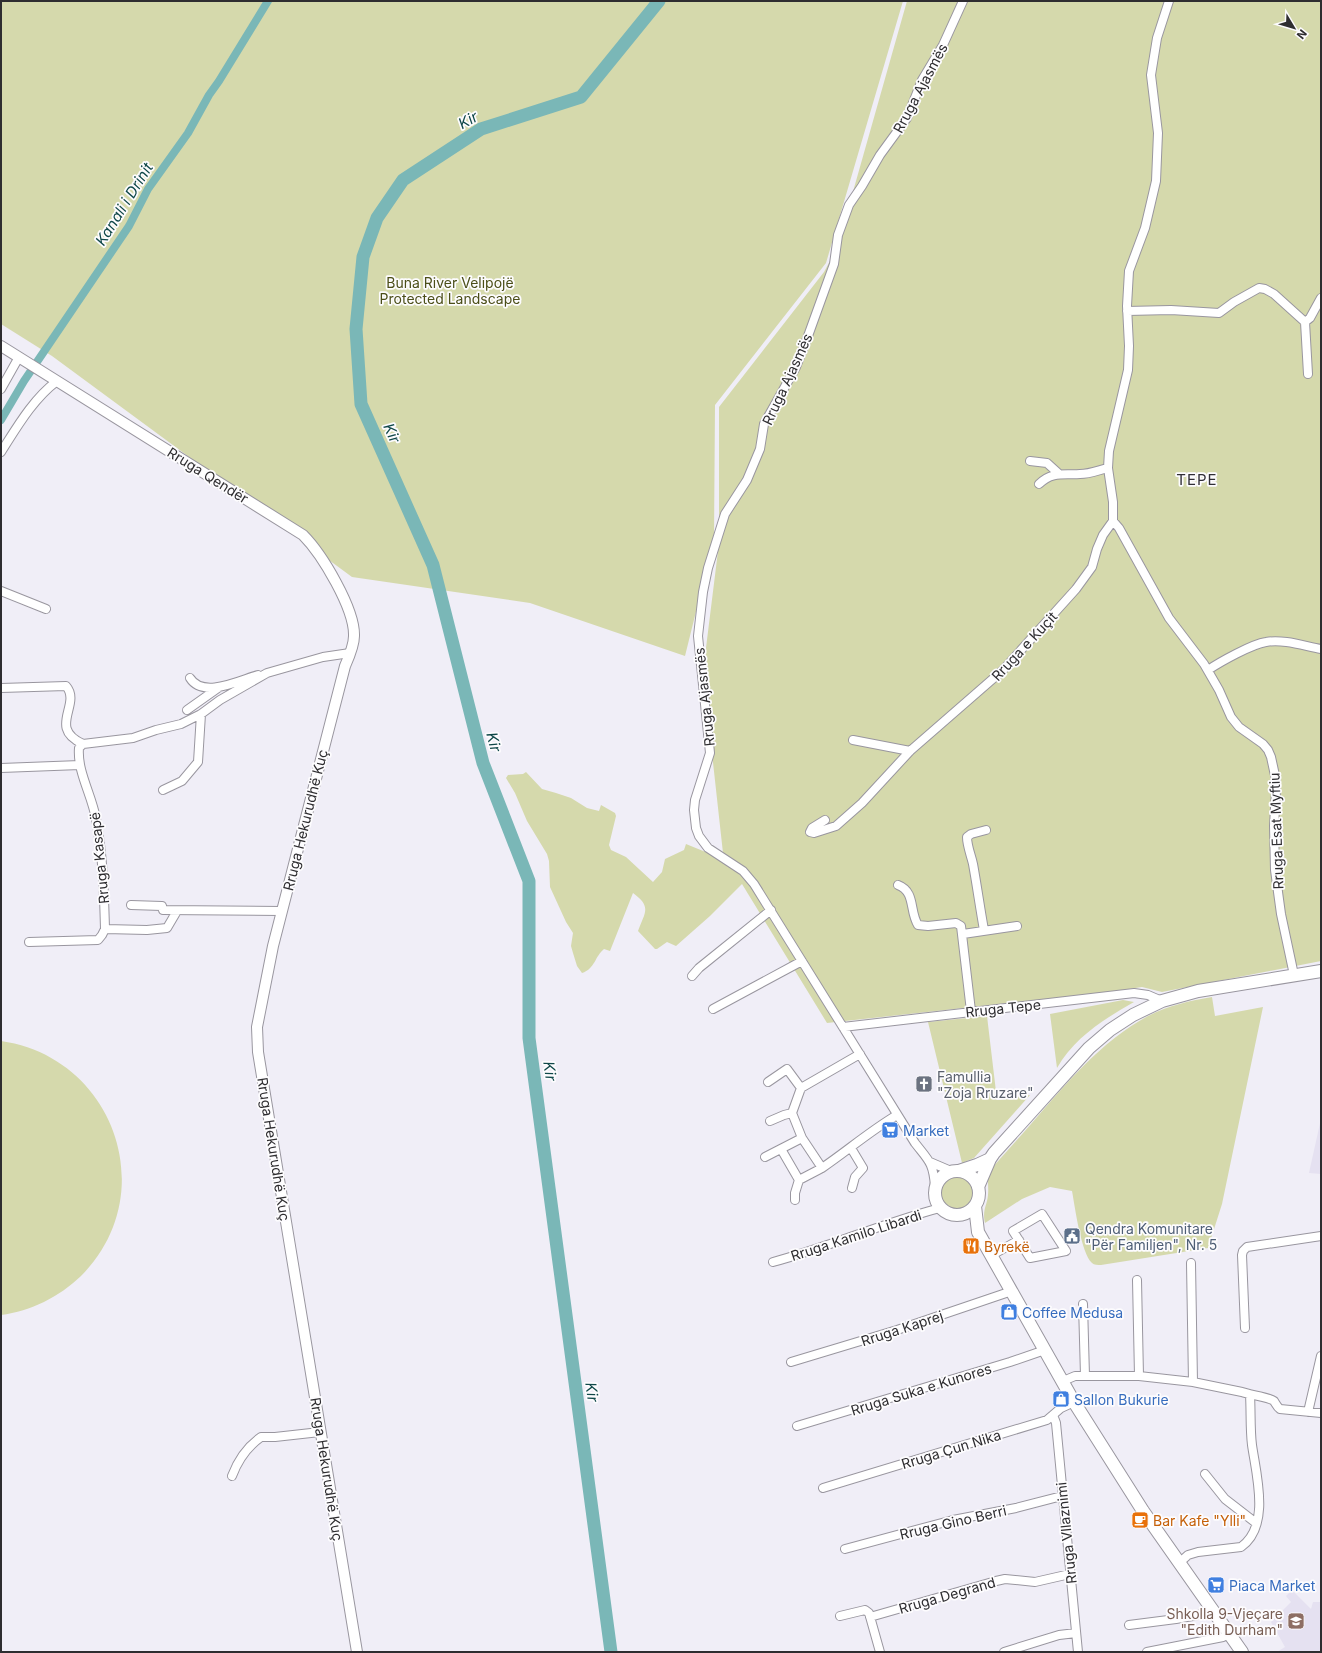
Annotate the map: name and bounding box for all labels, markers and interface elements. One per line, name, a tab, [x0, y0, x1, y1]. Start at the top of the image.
north arrow	[1274, 8, 1314, 48]
text: N	[1294, 27, 1310, 42]
street label: Rruga Ajasmës	[889, 40, 951, 136]
water label: Kir	[455, 107, 481, 133]
water label: Kanali i Drinit	[91, 158, 158, 249]
park label: Buna River Velipojë Protected Landscape	[380, 274, 520, 307]
street label: Rruga Ajasmës	[758, 331, 816, 427]
water label: Kir	[379, 420, 405, 446]
street label: Rruga Qendër	[164, 443, 252, 507]
district label: TEPE	[1176, 470, 1218, 489]
street label: Rruga e Kuçit	[988, 608, 1061, 684]
street label: Rruga Ajasmës	[690, 647, 718, 747]
water label: Kir	[482, 730, 506, 754]
street label: Rruga Hekurudhë Kuç	[279, 748, 331, 892]
street label: Rruga Esat Myftiu	[1265, 772, 1287, 890]
street label: Rruga Kasapë	[86, 811, 112, 905]
street label: Rruga Tepe	[964, 996, 1042, 1020]
water label: Kir	[539, 1060, 561, 1082]
place label: Famullia "Zoja Rruzare"	[937, 1068, 1034, 1101]
church icon: Famullia "Zoja Rruzare"	[914, 1074, 934, 1094]
street label: Rruga Hekurudhë Kuç	[254, 1076, 294, 1222]
supermarket icon: Market	[880, 1120, 900, 1140]
place label: Market	[903, 1122, 950, 1139]
street label: Rruga Kamilo Libardi	[788, 1206, 924, 1264]
place label: Qendra Komunitare "Për Familjen", Nr. 5	[1085, 1220, 1217, 1253]
public building icon: Qendra Komunitare "Për Familjen", Nr. 5	[1062, 1226, 1082, 1246]
restaurant icon: Byrekë	[961, 1236, 981, 1256]
place label: Byrekë	[984, 1238, 1030, 1255]
shop icon: Coffee Medusa	[999, 1302, 1019, 1322]
place label: Coffee Medusa	[1022, 1304, 1123, 1321]
street label: Rruga Kaprej	[859, 1307, 945, 1349]
street label: Rruga Suka e Kunores	[849, 1359, 993, 1419]
water label: Kir	[581, 1381, 603, 1403]
shop icon: Sallon Bukurie	[1051, 1389, 1071, 1409]
place label: Sallon Bukurie	[1074, 1391, 1169, 1408]
street label: Rruga Hekurudhë Kuç	[307, 1396, 347, 1542]
street label: Rruga Çun Nika	[899, 1426, 1003, 1472]
street label: Rruga Vllaznimi	[1052, 1481, 1080, 1585]
street label: Rruga Gino Berri	[898, 1501, 1008, 1543]
cafe icon: Bar Kafe "Ylli"	[1130, 1510, 1150, 1530]
place label: Bar Kafe "Ylli"	[1153, 1512, 1246, 1529]
street label: Rruga Degrand	[897, 1573, 997, 1617]
supermarket icon: Piaca Market	[1206, 1575, 1226, 1595]
place label: Piaca Market	[1229, 1577, 1316, 1594]
place label: Shkolla 9-Vjeçare "Edith Durham"	[1167, 1605, 1283, 1638]
school or university icon: Shkolla 9-Vjeçare "Edith Durham"	[1286, 1611, 1306, 1631]

